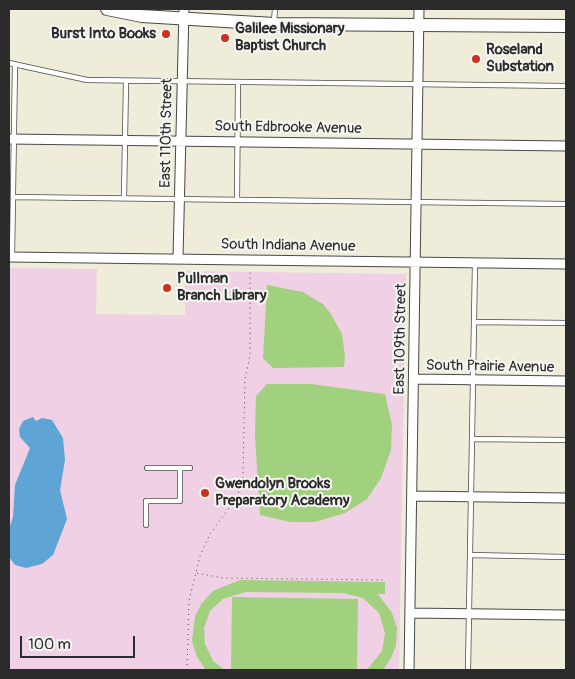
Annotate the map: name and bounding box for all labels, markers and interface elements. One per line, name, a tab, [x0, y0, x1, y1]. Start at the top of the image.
place label: Galilee Missionary Baptist Church	[235, 20, 344, 55]
place label: Burst Into Books	[51, 25, 156, 43]
marker: Burst Into Books	[160, 28, 172, 40]
marker: Galilee Missionary Baptist Church	[219, 32, 231, 44]
place label: Roseland Substation	[486, 41, 554, 76]
marker: Roseland Substation	[470, 53, 482, 65]
street label: East 110th Street	[157, 78, 177, 188]
street label: South Edbrooke Avenue	[214, 118, 362, 138]
street label: South Indiana Avenue	[220, 236, 356, 256]
place label: Pullman Branch Library	[177, 270, 266, 305]
marker: Pullman Branch Library	[161, 282, 173, 294]
street label: East 109th Street	[391, 283, 411, 395]
street label: South Prairie Avenue	[426, 357, 554, 377]
place label: Gwendolyn Brooks Preparatory Academy	[215, 475, 349, 510]
marker: Gwendolyn Brooks Preparatory Academy	[199, 487, 211, 499]
scale bar	[22, 626, 138, 658]
text: 100 m	[28, 635, 71, 654]

